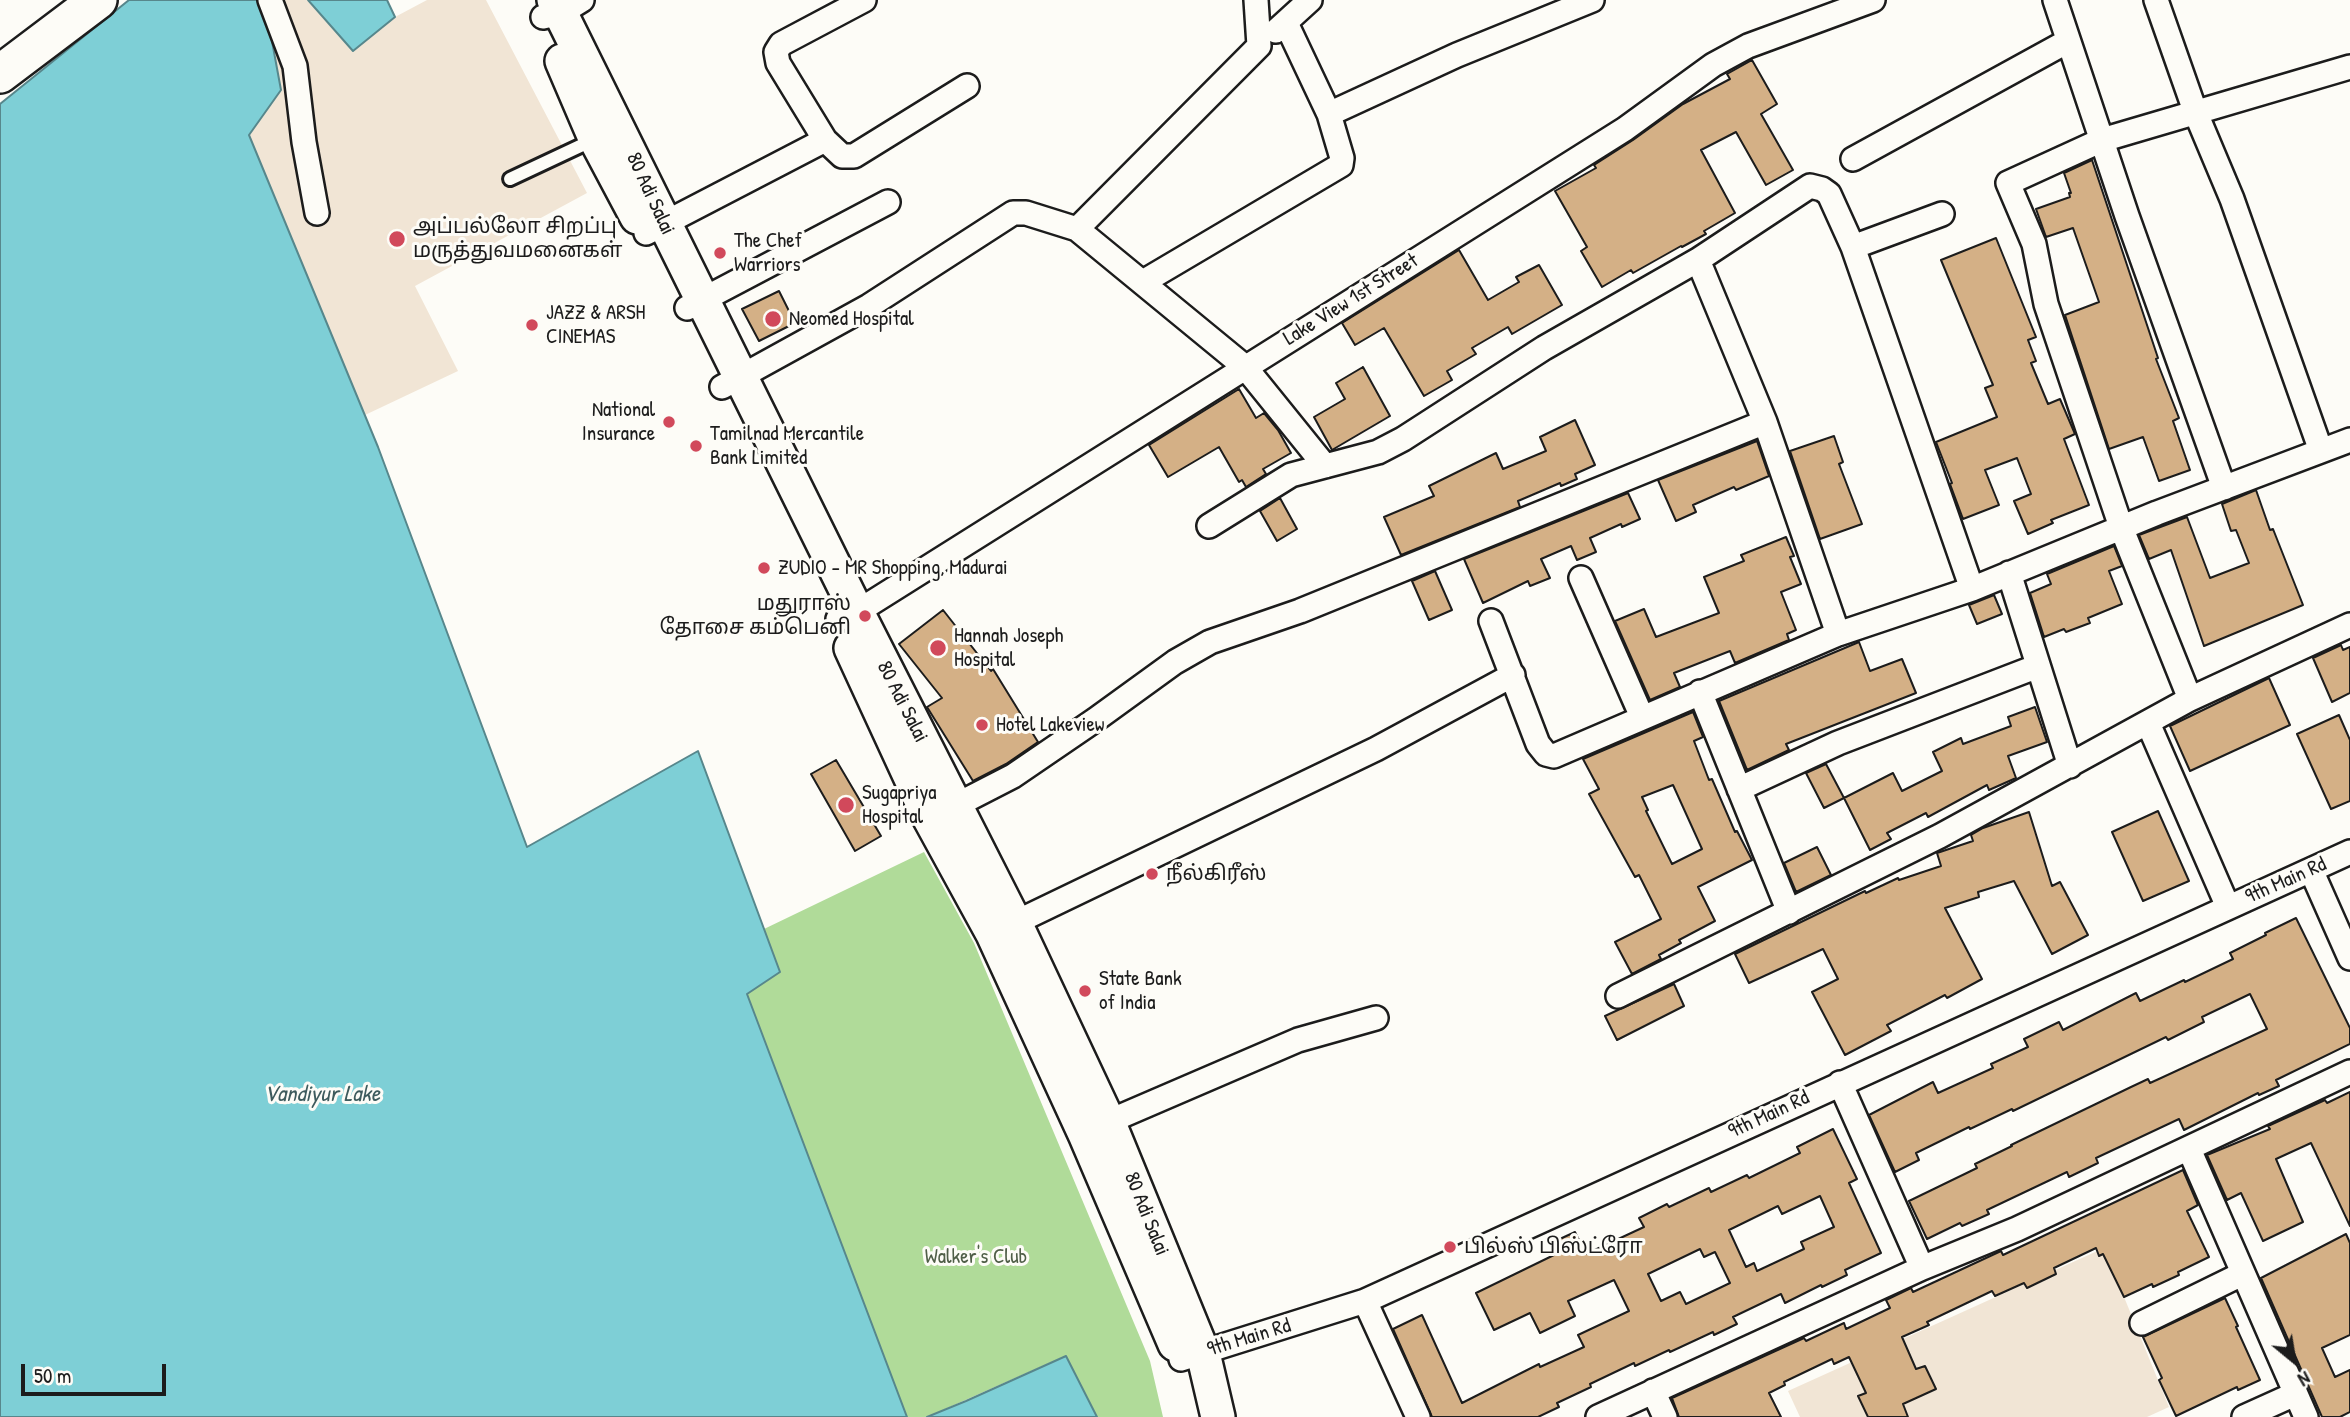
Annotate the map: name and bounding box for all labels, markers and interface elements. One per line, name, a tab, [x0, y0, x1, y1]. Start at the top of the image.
street label: 80 Adi Salai	[620, 149, 680, 239]
place label: அப்பல்லோ சிறப்பு மருத்துவமனைகள்	[413, 214, 622, 264]
place label: The Chef Warriors	[734, 228, 802, 278]
marker: அப்பல்லோ சிறப்பு மருத்துவமனைகள்	[387, 229, 407, 249]
marker: The Chef Warriors	[712, 245, 728, 261]
street label: Lake View 1st Street	[1279, 249, 1423, 351]
place label: JAZZ & ARSH CINEMAS	[546, 300, 645, 350]
place label: Neomed Hospital	[789, 306, 914, 332]
marker: Neomed Hospital	[763, 309, 783, 329]
marker: JAZZ & ARSH CINEMAS	[524, 317, 540, 333]
place label: National Insurance	[582, 397, 655, 447]
marker: National Insurance	[661, 414, 677, 430]
place label: Tamilnad Mercantile Bank Limited	[710, 421, 864, 471]
marker: Tamilnad Mercantile Bank Limited	[688, 438, 704, 454]
place label: ZUDIO - MR Shopping, Madurai	[778, 555, 1008, 581]
marker: ZUDIO - MR Shopping, Madurai	[756, 560, 772, 576]
place label: மதுராஸ் தோசை கம்பெனி	[659, 591, 851, 641]
marker: மதுராஸ் தோசை கம்பெனி	[857, 608, 873, 624]
place label: Hannah Joseph Hospital	[954, 623, 1063, 673]
marker: Hannah Joseph Hospital	[928, 638, 948, 658]
street label: 80 Adi Salai	[871, 657, 933, 747]
place label: Hotel Lakeview	[996, 712, 1105, 738]
marker: Hotel Lakeview	[974, 717, 990, 733]
place label: Sugapriya Hospital	[862, 780, 937, 830]
marker: Sugapriya Hospital	[836, 795, 856, 815]
street label: 9th Main Rd	[2242, 852, 2330, 910]
place label: நீல்கிரீஸ்	[1166, 861, 1266, 887]
marker: நீல்கிரீஸ்	[1144, 866, 1160, 882]
place label: State Bank of India	[1099, 966, 1182, 1016]
marker: State Bank of India	[1077, 983, 1093, 999]
water label: Vandiyur Lake	[264, 1081, 380, 1109]
street label: 9th Main Rd	[1725, 1085, 1813, 1145]
street label: 80 Adi Salai	[1118, 1169, 1174, 1259]
place label: பில்ஸ் பிஸ்ட்ரோ	[1464, 1234, 1643, 1260]
marker: பில்ஸ் பிஸ்ட்ரோ	[1442, 1239, 1458, 1255]
park label: Walker's Club	[925, 1244, 1027, 1270]
street label: 9th Main Rd	[1204, 1313, 1294, 1363]
north arrow	[2259, 1326, 2329, 1396]
scale bar	[24, 1350, 170, 1394]
text: 50 m	[34, 1361, 71, 1390]
text: N	[2294, 1365, 2315, 1393]

